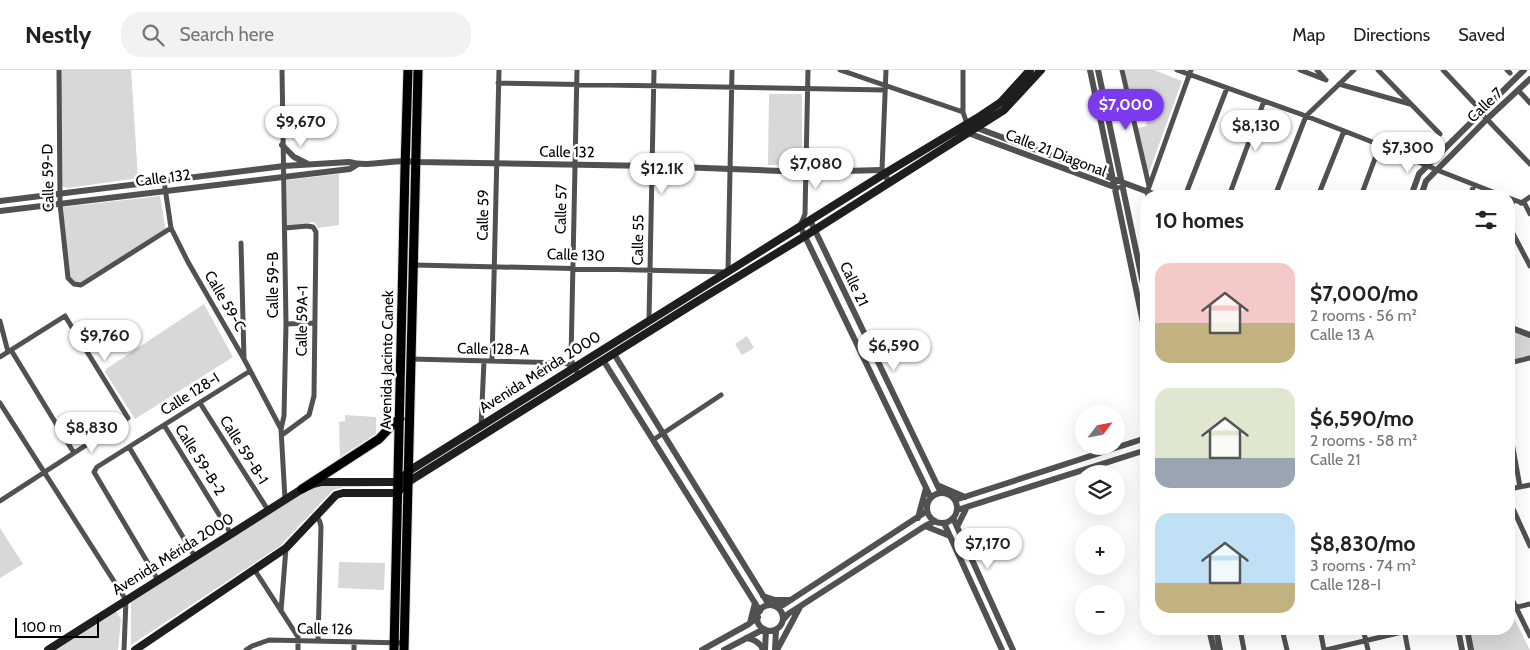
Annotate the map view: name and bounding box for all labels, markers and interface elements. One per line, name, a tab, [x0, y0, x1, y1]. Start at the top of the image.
search box	[121, 12, 471, 57]
text: Nestly	[25, 20, 91, 49]
icon: search	[139, 21, 167, 49]
text: Search here	[179, 23, 274, 46]
text: Map	[1292, 24, 1325, 46]
text: Directions	[1353, 24, 1430, 46]
text: Saved	[1458, 24, 1505, 46]
street label: Calle 7	[1464, 84, 1507, 126]
pin: $7,000	[1085, 88, 1167, 131]
text: $7,000	[1099, 95, 1153, 114]
pin: $9,670	[260, 106, 342, 148]
pin: $8,130	[1215, 109, 1297, 152]
text: $9,670	[276, 112, 326, 131]
text: $8,130	[1232, 116, 1280, 135]
street label: Calle 21 Diagonal	[1003, 125, 1109, 181]
pin: $7,300	[1367, 132, 1449, 174]
text: $7,300	[1382, 138, 1434, 157]
street label: Calle 132	[539, 143, 595, 161]
street label: Calle 59-D	[38, 144, 58, 212]
pin: $7,080	[775, 148, 857, 190]
pin: $12.1K	[621, 152, 703, 195]
text: $7,080	[790, 154, 842, 173]
text: $12.1K	[641, 159, 683, 178]
street label: Calle 132	[134, 166, 192, 190]
street label: Calle 57	[552, 183, 570, 234]
street label: Calle 59	[474, 189, 492, 241]
icon: filters	[1472, 206, 1500, 234]
text: 10 homes	[1155, 208, 1244, 233]
street label: Calle 55	[629, 214, 647, 266]
street label: Calle 130	[547, 245, 605, 265]
street label: Calle 59-B	[264, 252, 282, 318]
street label: Calle 21	[836, 259, 872, 309]
street label: Calle 59-C	[201, 268, 249, 334]
text: $7,000/mo	[1310, 281, 1418, 306]
icon: home	[1195, 283, 1255, 343]
street label: Calle 59A-1	[292, 285, 312, 357]
street label: Avenida Jacinto Canek	[377, 290, 397, 430]
text: 2 rooms · 56 m²	[1310, 306, 1417, 325]
pin: $9,760	[64, 320, 146, 362]
text: Calle 13 A	[1310, 325, 1374, 344]
text: $9,760	[80, 326, 130, 345]
street label: Avenida Mérida 2000	[476, 327, 604, 417]
pin: $6,590	[853, 330, 935, 372]
text: $6,590	[869, 336, 919, 355]
street label: Calle 128-A	[457, 339, 530, 359]
street label: Calle 128-I	[157, 369, 223, 419]
north arrow	[1075, 405, 1125, 455]
map controls	[1075, 405, 1125, 635]
text: $6,590/mo	[1310, 406, 1414, 431]
icon: home	[1195, 408, 1255, 468]
pin: $8,830	[51, 412, 133, 454]
street label: Calle 59-B-1	[216, 412, 272, 488]
text: $8,830	[66, 418, 118, 437]
street label: Calle 59-B-2	[171, 421, 229, 499]
text: 2 rooms · 58 m²	[1310, 431, 1417, 450]
text: Calle 21	[1310, 450, 1360, 469]
button: layers	[1075, 465, 1125, 515]
street label: Avenida Mérida 2000	[109, 509, 237, 599]
button: +	[1075, 525, 1125, 575]
pin: $7,170	[947, 528, 1029, 570]
text: $8,830/mo	[1310, 531, 1416, 556]
icon: home	[1195, 533, 1255, 593]
text: $7,170	[965, 534, 1011, 553]
text: 3 rooms · 74 m²	[1310, 556, 1416, 575]
text: Calle 128-I	[1310, 575, 1381, 594]
button: −	[1075, 585, 1125, 635]
scale bar	[15, 615, 99, 638]
text: 100 m	[22, 618, 62, 636]
street label: Calle 126	[297, 620, 353, 638]

